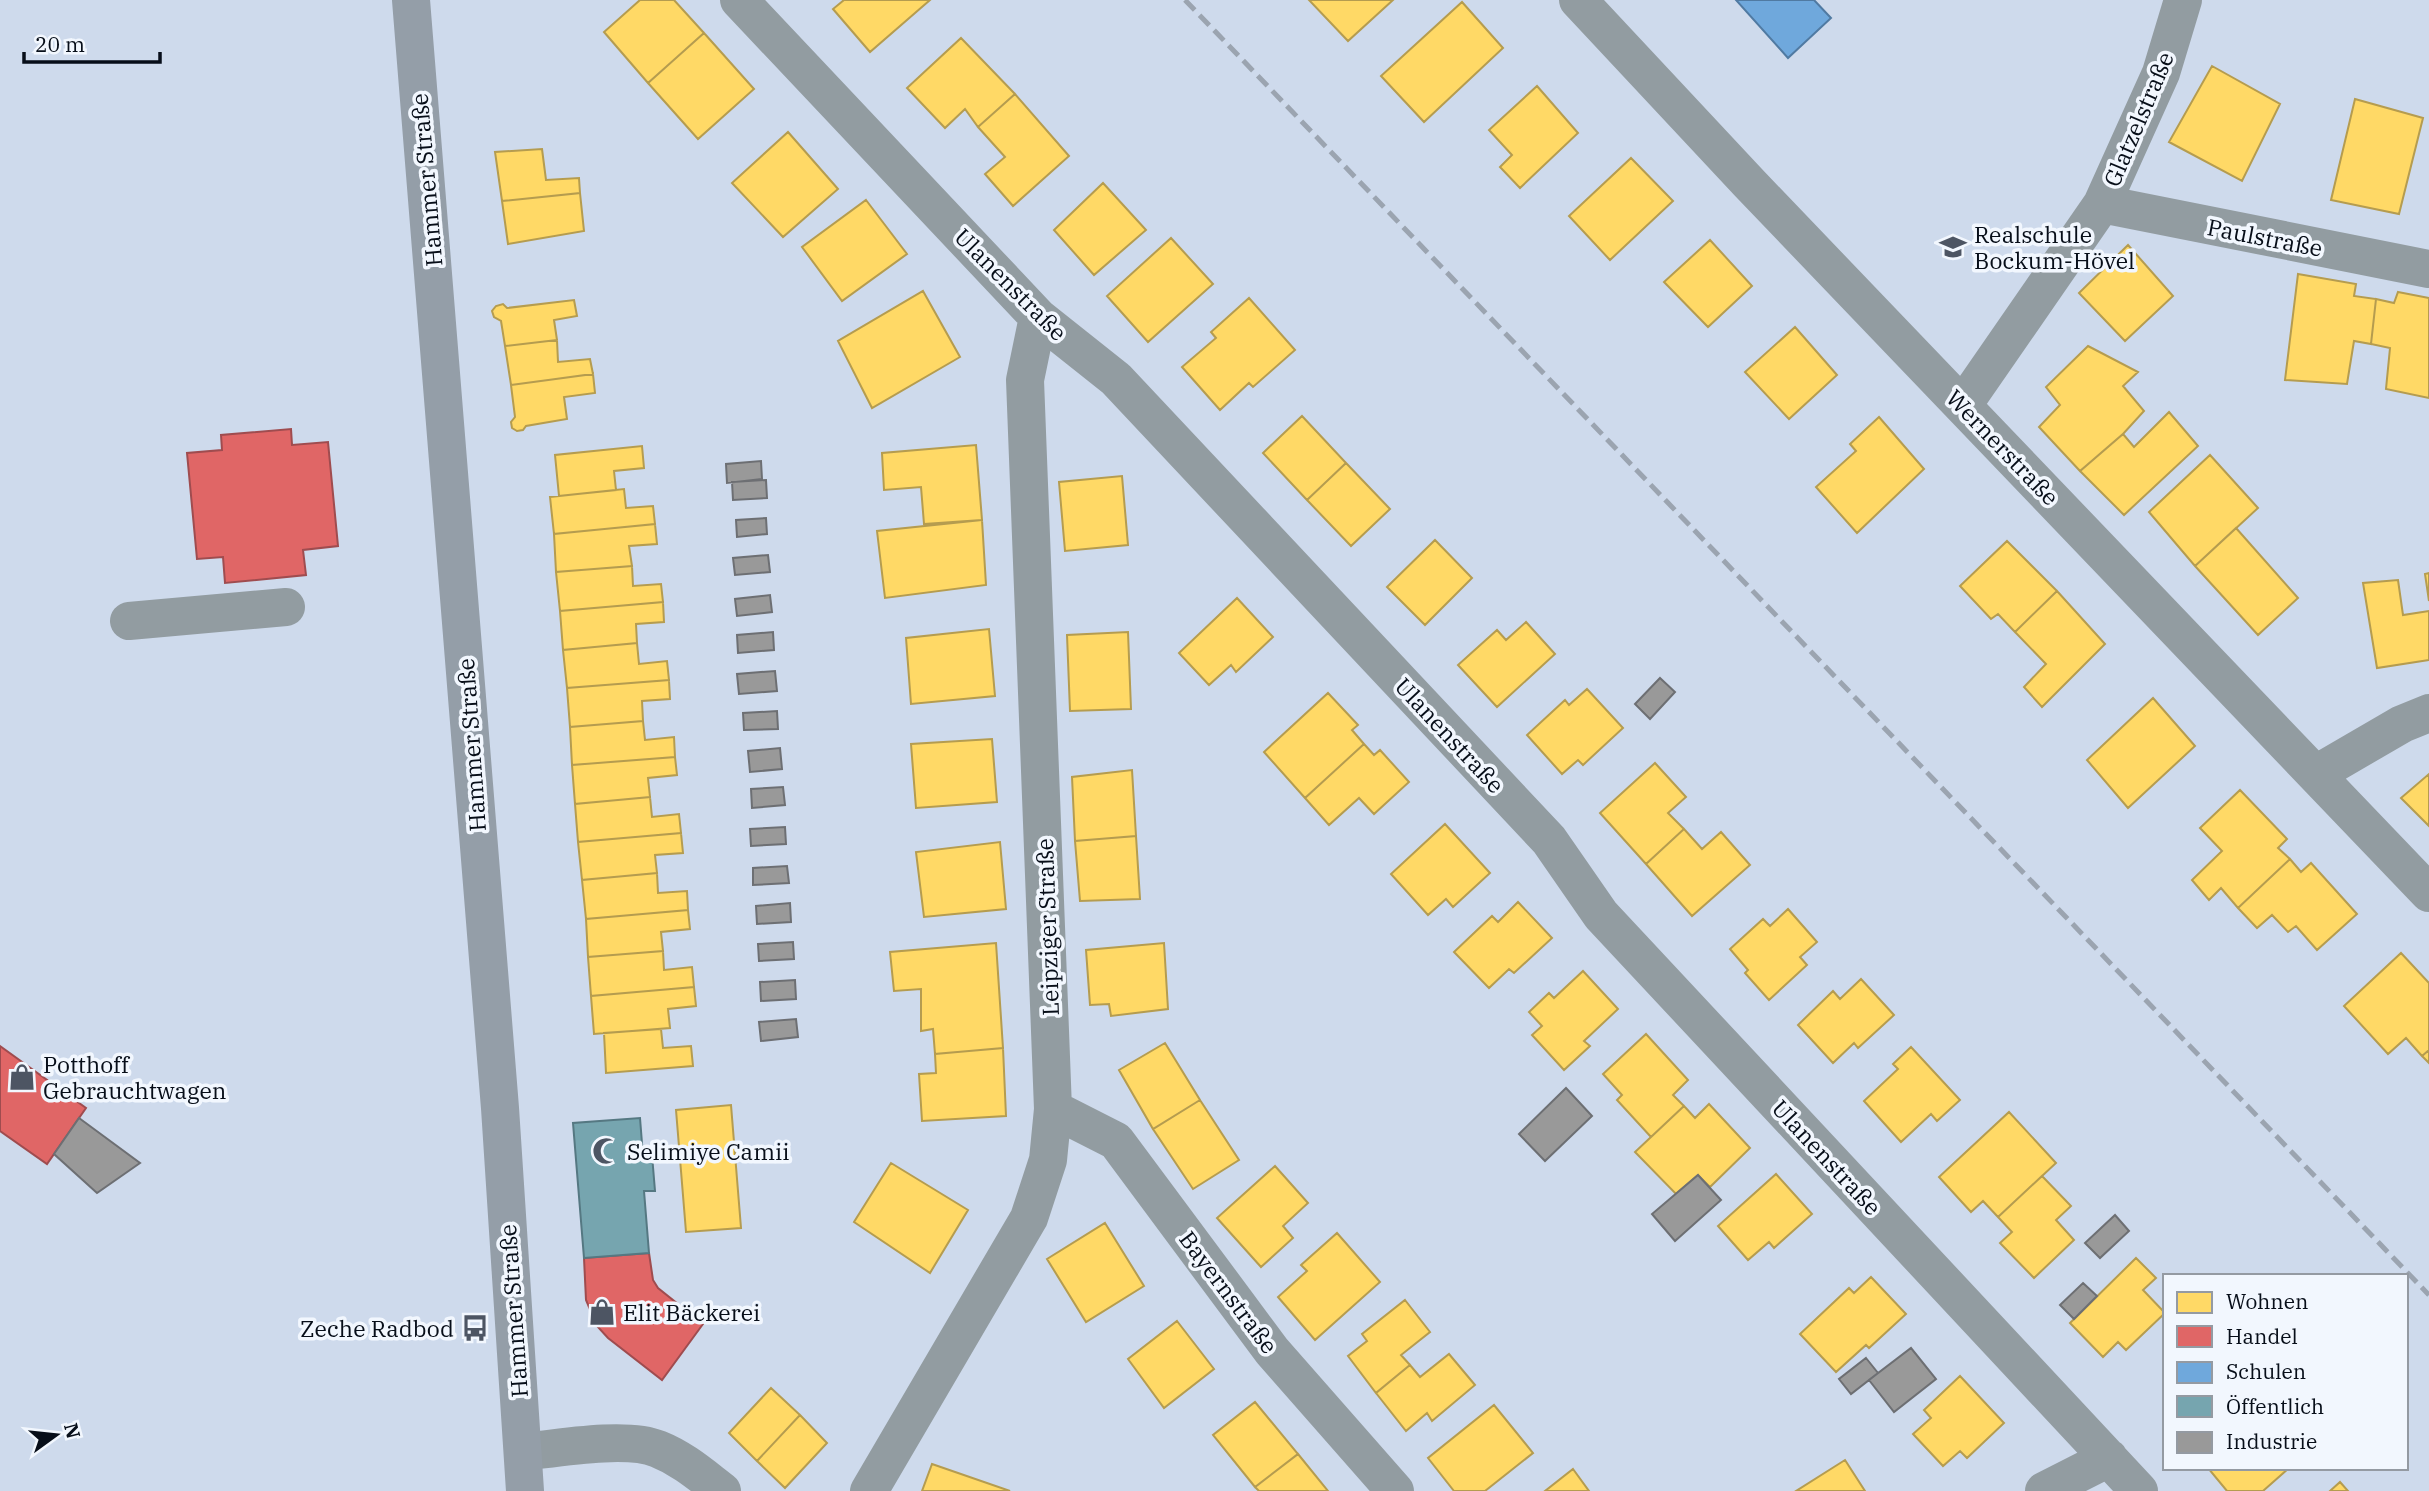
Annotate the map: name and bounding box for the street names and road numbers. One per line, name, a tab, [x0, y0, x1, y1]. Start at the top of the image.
street label: Glatzelstraße	[2096, 47, 2180, 191]
street label: Hammer Straße	[403, 92, 449, 268]
street label: Paulstraße	[2205, 211, 2325, 263]
street label: Ulanenstraße	[948, 221, 1074, 347]
street label: Wernerstraße	[1940, 383, 2066, 511]
street label: Hammer Straße	[450, 657, 492, 833]
street label: Ulanenstraße	[1389, 671, 1511, 799]
street label: Leipziger Straße	[1029, 838, 1065, 1016]
street label: Ulanenstraße	[1766, 1093, 1888, 1221]
street label: Hammer Straße	[492, 1223, 534, 1399]
street label: Bayernstraße	[1173, 1225, 1285, 1359]

